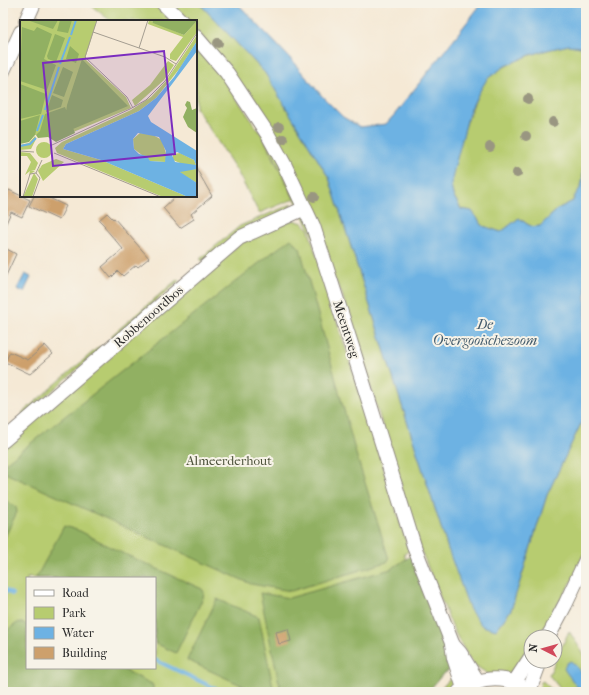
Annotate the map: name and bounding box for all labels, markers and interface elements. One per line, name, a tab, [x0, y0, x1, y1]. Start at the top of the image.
inset map	[20, 20, 197, 197]
street label: Robbenoordbos	[111, 282, 186, 351]
street label: Meentweg	[330, 299, 363, 361]
water label: De Overgooischezoom	[433, 316, 537, 349]
park label: Almeerderhout	[185, 453, 272, 468]
legend	[26, 577, 156, 669]
text: Road	[62, 586, 89, 600]
text: Park	[62, 606, 87, 620]
text: Water	[61, 626, 95, 640]
north arrow	[523, 629, 563, 669]
text: N	[527, 643, 541, 653]
text: Building	[62, 646, 107, 660]

